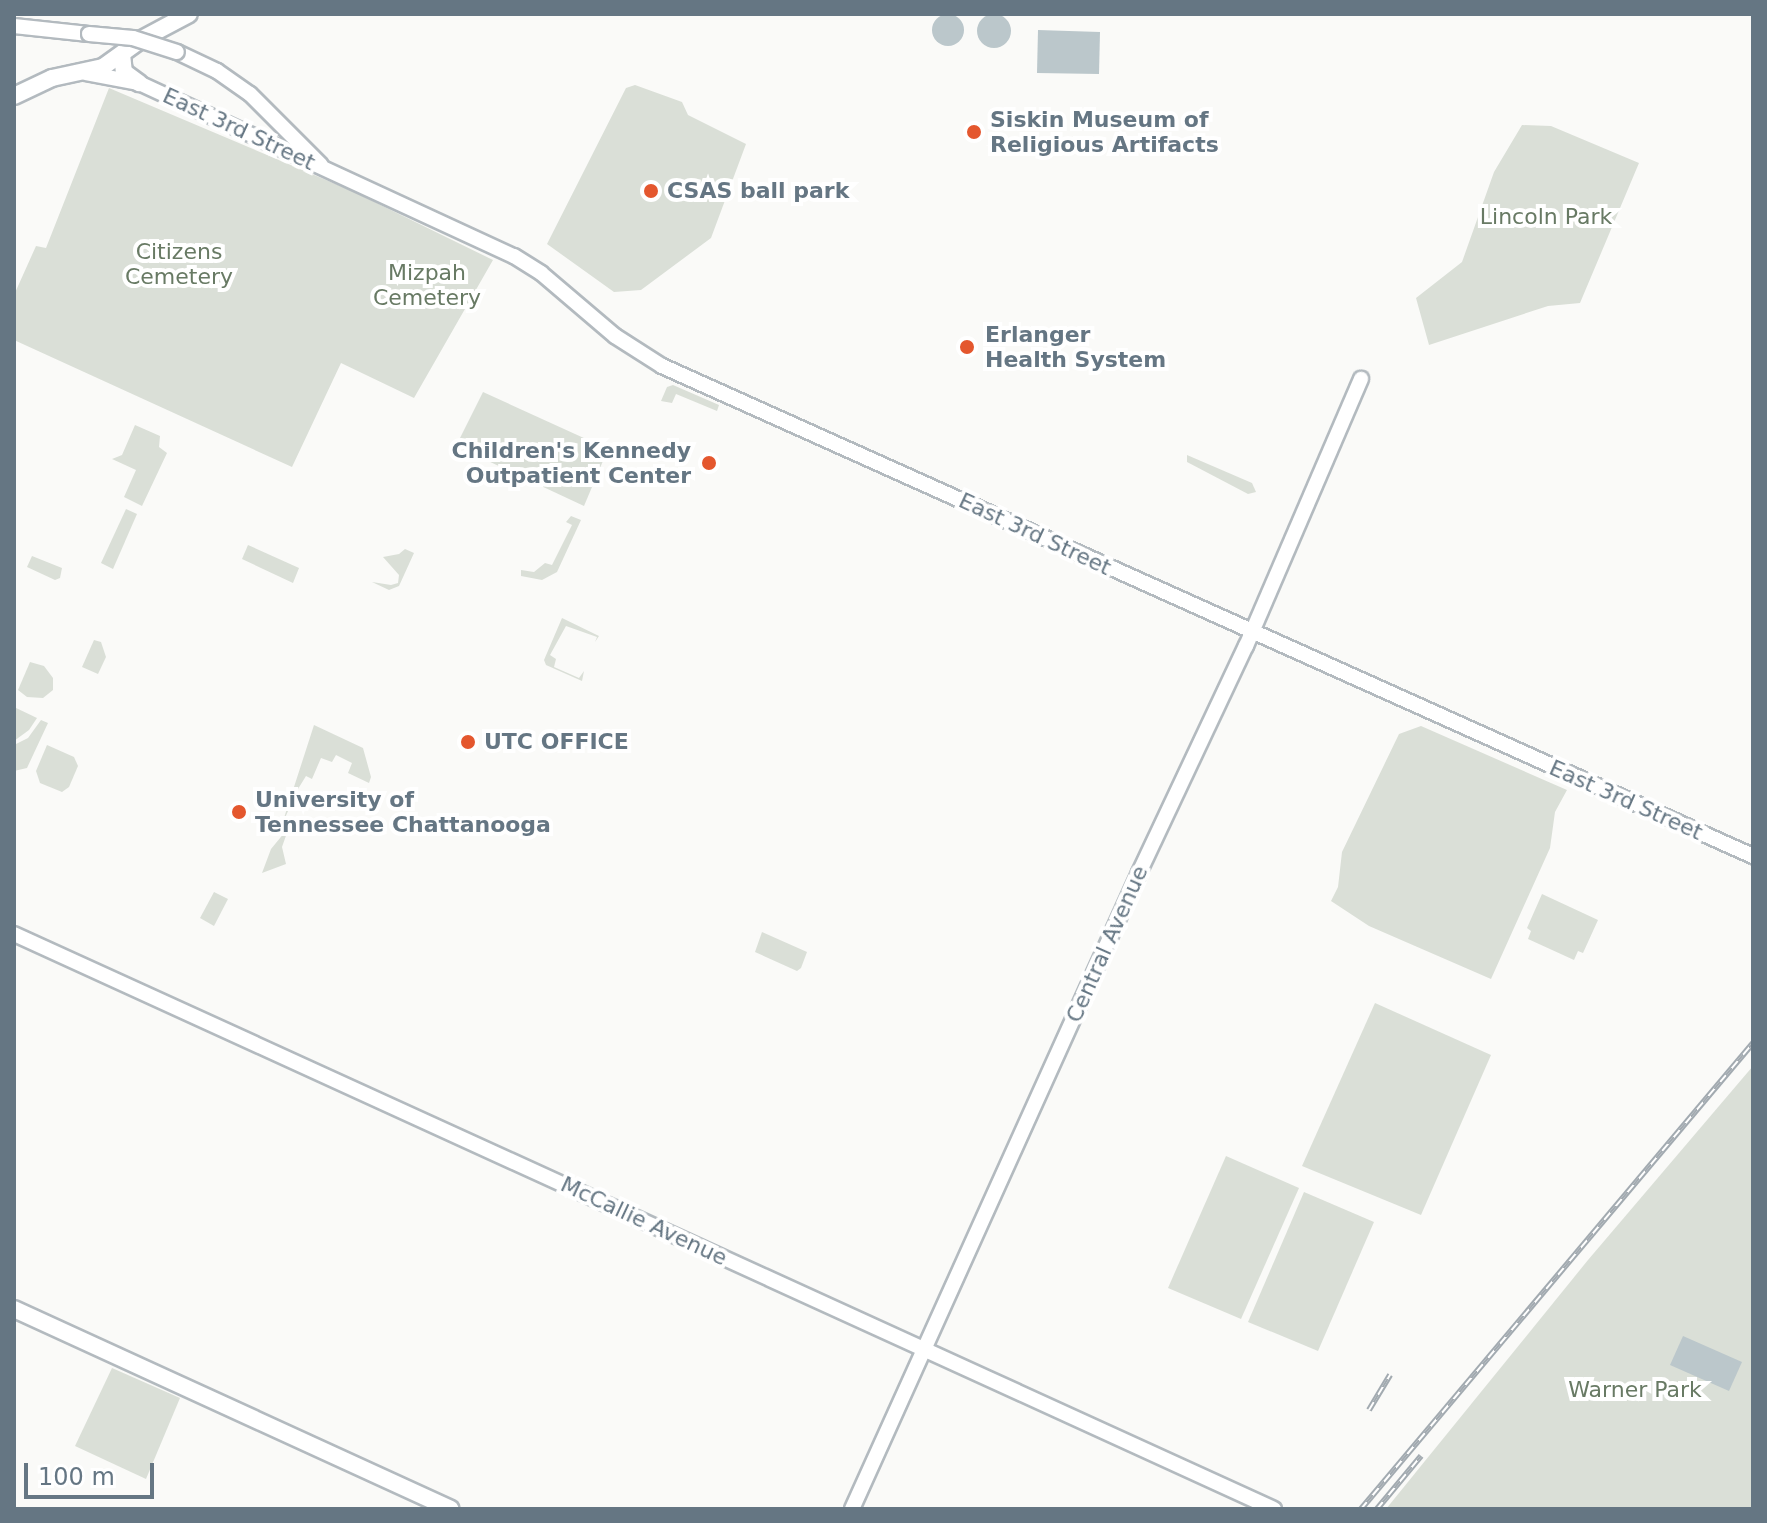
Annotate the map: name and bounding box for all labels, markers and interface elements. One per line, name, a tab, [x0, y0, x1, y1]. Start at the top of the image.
street label: East 3rd Street	[159, 82, 319, 176]
place label: Siskin Museum of Religious Artifacts	[990, 106, 1219, 158]
marker: Siskin Museum of Religious Artifacts	[965, 123, 983, 141]
place label: CSAS ball park	[667, 178, 849, 204]
marker: CSAS ball park	[642, 182, 660, 200]
park label: Lincoln Park	[1480, 204, 1612, 230]
park label: Citizens Cemetery	[125, 238, 233, 290]
park label: Mizpah Cemetery	[373, 259, 481, 310]
place label: Erlanger Health System	[985, 321, 1166, 372]
marker: Erlanger Health System	[956, 336, 978, 358]
place label: Children's Kennedy Outpatient Center	[452, 437, 691, 488]
marker: Children's Kennedy Outpatient Center	[698, 452, 720, 474]
street label: East 3rd Street	[955, 487, 1115, 581]
place label: UTC OFFICE	[484, 729, 629, 755]
marker: UTC OFFICE	[459, 733, 477, 751]
street label: East 3rd Street	[1545, 754, 1707, 846]
place label: University of Tennessee Chattanooga	[255, 786, 551, 838]
marker: University of Tennessee Chattanooga	[230, 803, 248, 821]
street label: Central Avenue	[1061, 862, 1153, 1026]
street label: McCallie Avenue	[557, 1171, 731, 1271]
park label: Warner Park	[1568, 1377, 1702, 1403]
scale bar	[28, 1447, 158, 1497]
text: 100 m	[38, 1463, 115, 1491]

